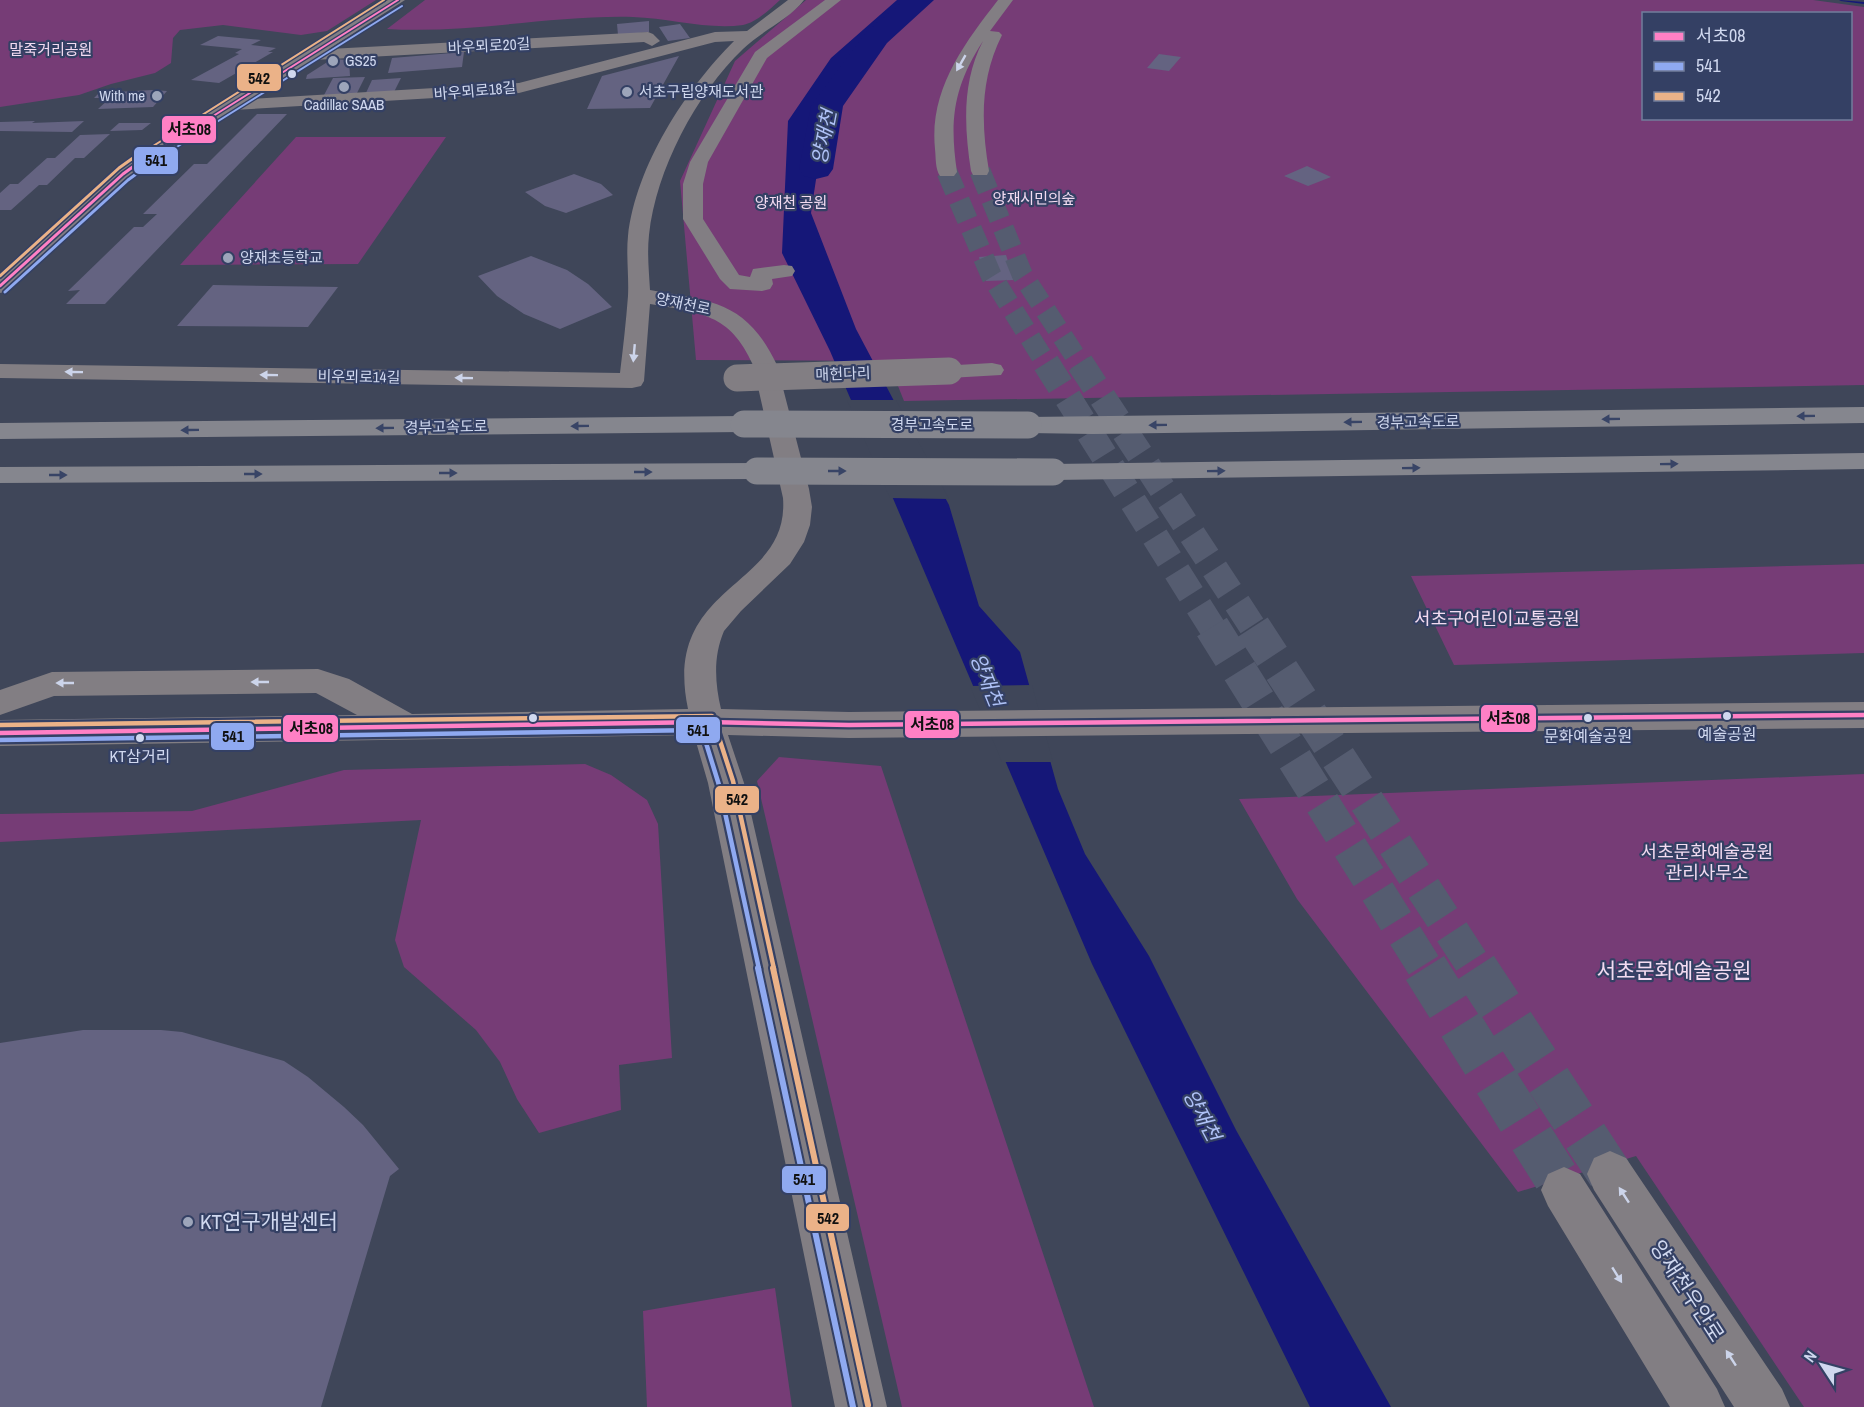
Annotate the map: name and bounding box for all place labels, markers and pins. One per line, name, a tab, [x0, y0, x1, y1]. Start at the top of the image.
place label: GS25	[345, 50, 377, 71]
marker: GS25	[326, 54, 340, 68]
unlabelled marker	[286, 68, 298, 80]
marker: Cadillac SAAB	[337, 80, 351, 94]
place label: 서초구립양재도서관	[639, 81, 763, 102]
place label: With me	[99, 85, 145, 106]
marker: 서초구립양재도서관	[620, 85, 634, 99]
marker: With me	[150, 89, 164, 103]
place label: Cadillac SAAB	[304, 94, 384, 115]
place label: 양재초등학교	[240, 247, 323, 268]
marker: 양재초등학교	[221, 251, 235, 265]
marker: 예술공원	[1721, 710, 1733, 722]
unlabelled marker	[527, 712, 539, 724]
marker: 문화예술공원	[1582, 712, 1594, 724]
place label: 예술공원	[1698, 723, 1756, 745]
place label: 문화예술공원	[1544, 725, 1632, 747]
marker: KT삼거리	[134, 732, 146, 744]
place label: KT삼거리	[110, 745, 170, 767]
place label: KT연구개발센터	[200, 1207, 338, 1236]
marker: KT연구개발센터	[181, 1215, 195, 1229]

